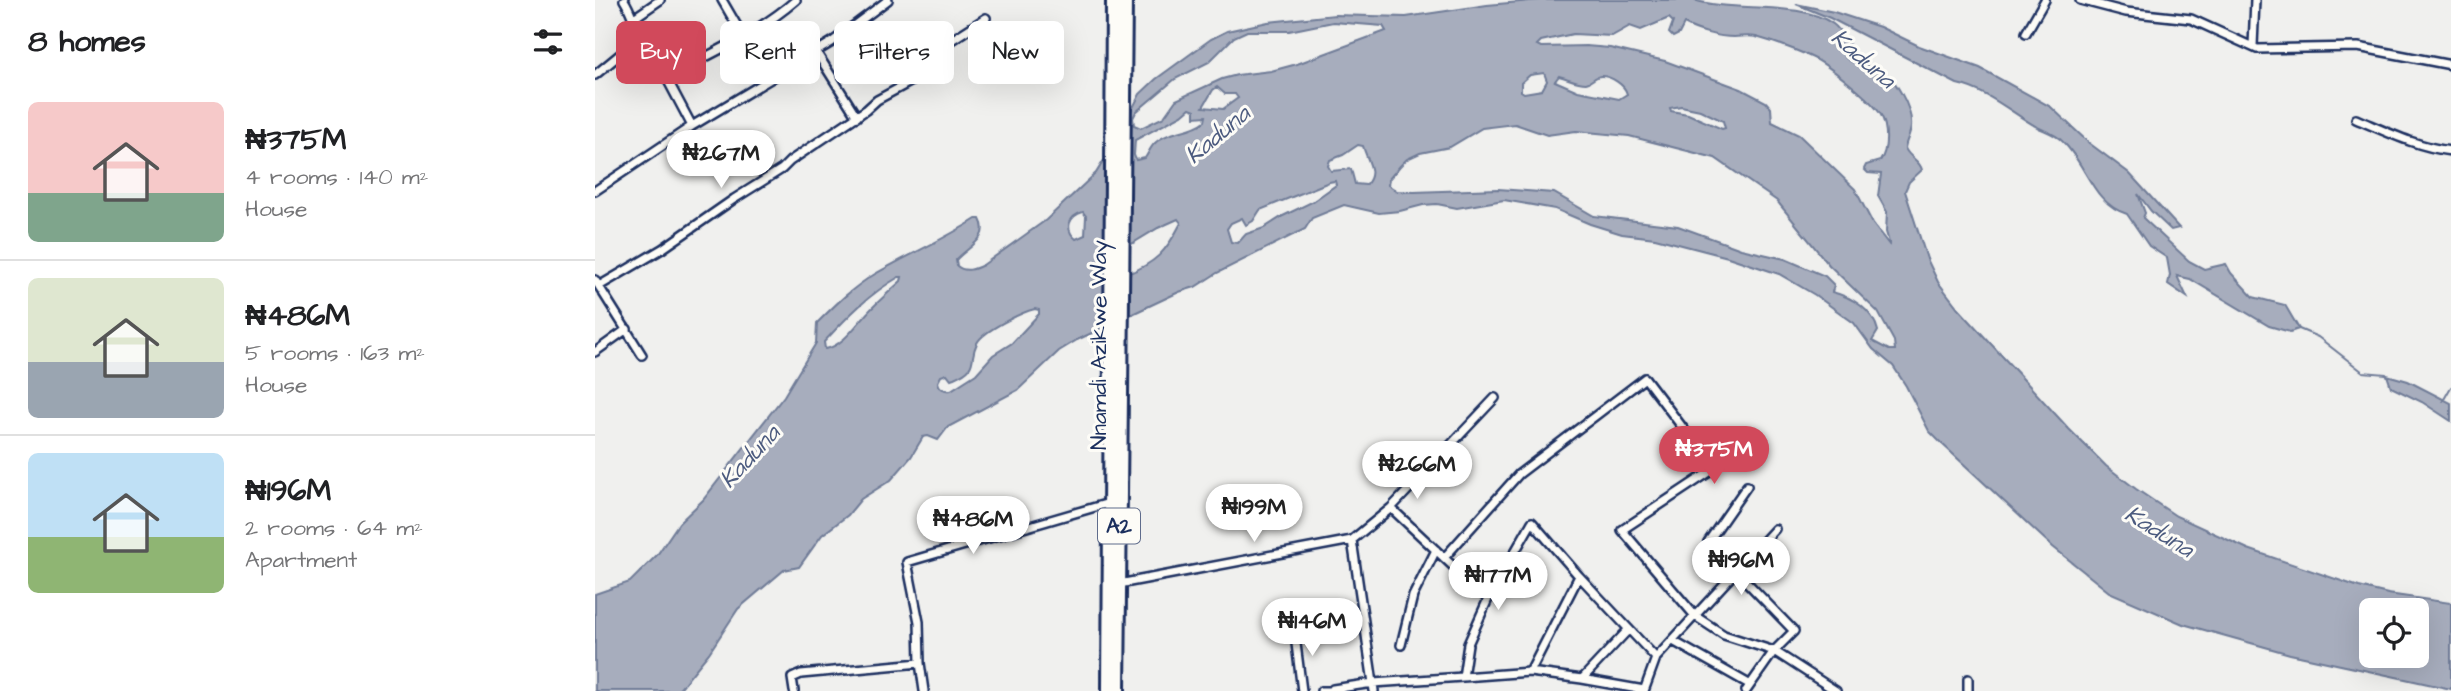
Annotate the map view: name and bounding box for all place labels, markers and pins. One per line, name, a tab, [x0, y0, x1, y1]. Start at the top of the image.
pin: ₦267M	[672, 130, 770, 190]
pin: ₦375M	[1665, 426, 1763, 486]
pin: ₦266M	[1368, 442, 1466, 501]
pin: ₦199M	[1205, 484, 1303, 544]
pin: ₦486M	[924, 496, 1022, 556]
pin: ₦196M	[1692, 538, 1790, 597]
pin: ₦177M	[1449, 552, 1547, 612]
pin: ₦146M	[1263, 598, 1361, 658]

